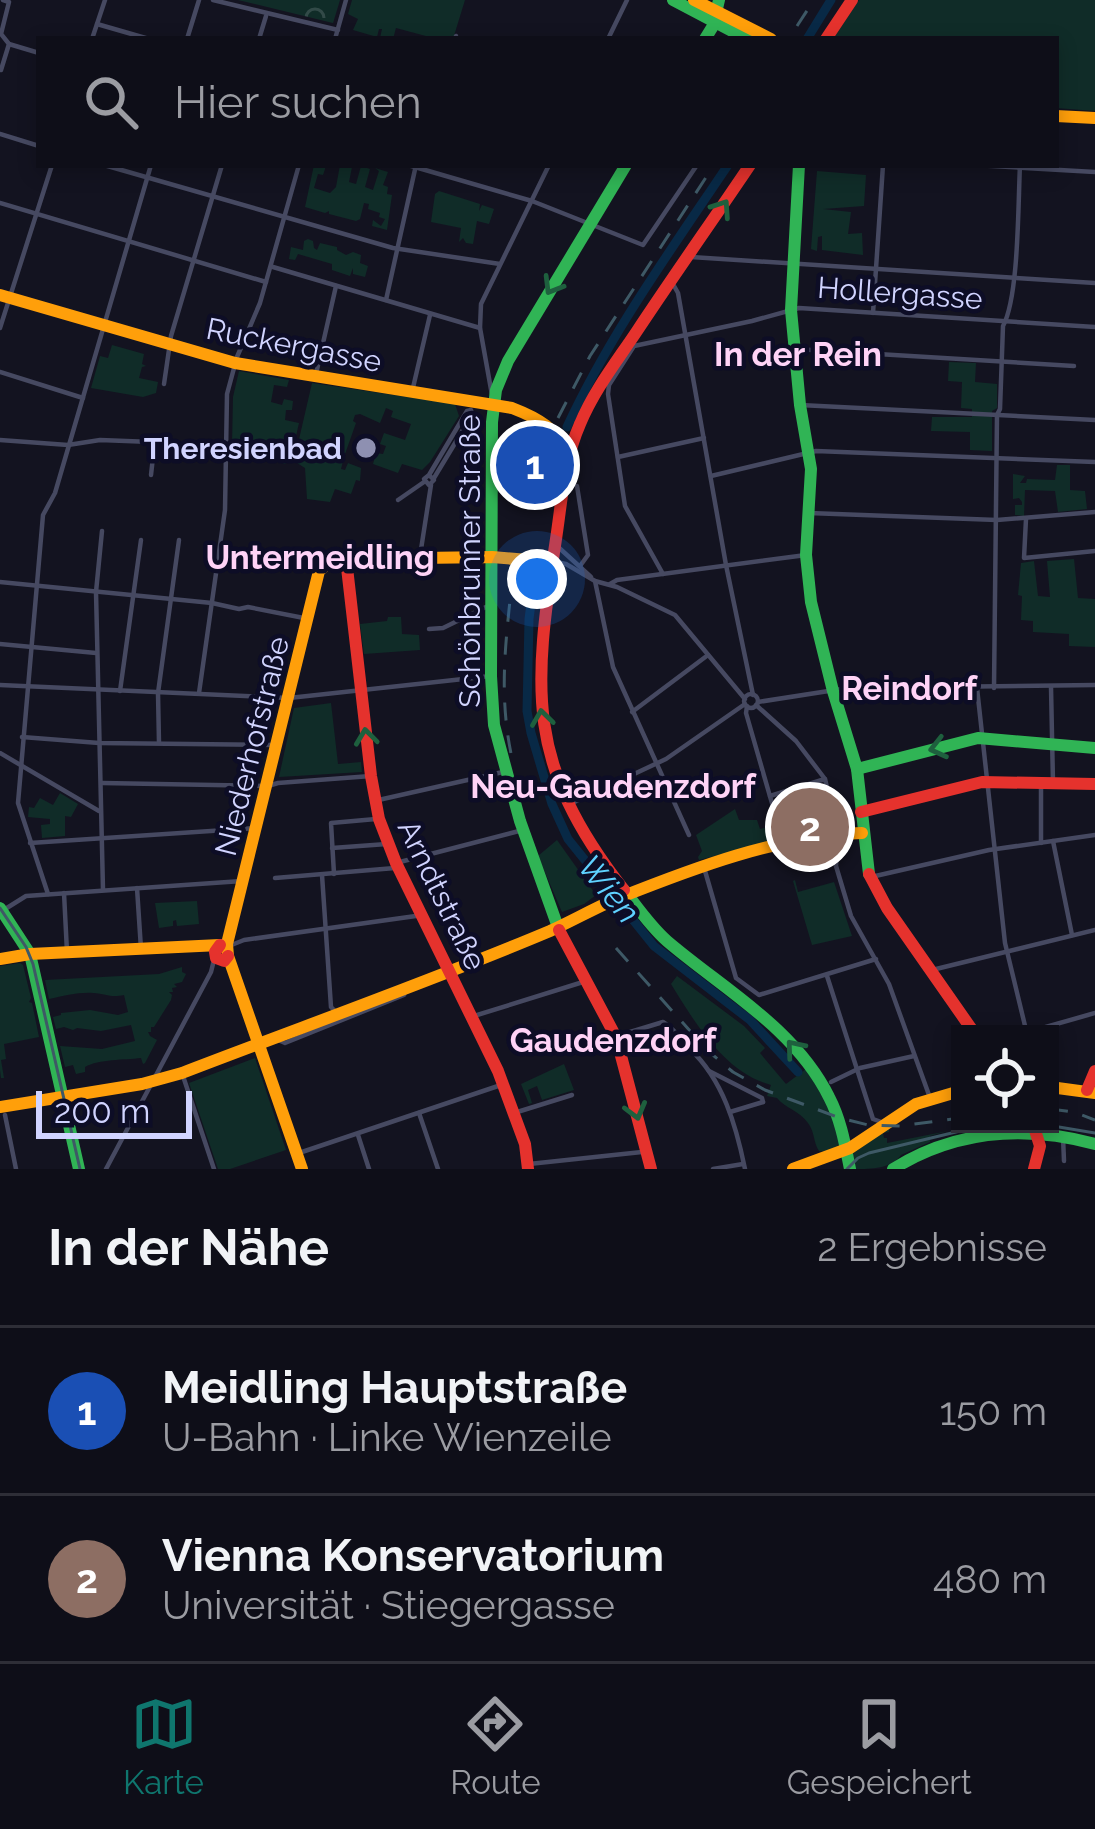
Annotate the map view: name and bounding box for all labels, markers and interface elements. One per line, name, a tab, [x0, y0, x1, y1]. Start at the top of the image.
search box	[36, 36, 1059, 168]
icon: search	[78, 69, 144, 135]
text: Hier suchen	[174, 76, 422, 129]
one-way arrow	[707, 199, 729, 221]
street label: Hollergasse	[816, 270, 984, 316]
one-way arrow	[544, 273, 567, 295]
street label: Ruckergasse	[203, 311, 385, 379]
district label: In der Rein	[714, 335, 882, 374]
street label: Schönbrunner Straße	[452, 414, 487, 708]
pin: 1	[496, 420, 574, 510]
place label: Theresienbad	[144, 431, 342, 466]
marker: Theresienbad	[353, 435, 379, 461]
district label: Untermeidling	[205, 538, 435, 577]
your location	[507, 549, 567, 609]
street label: Niederhofstraße	[208, 633, 296, 859]
district label: Reindorf	[841, 669, 979, 708]
one-way arrow	[530, 708, 556, 728]
one-way arrow	[354, 727, 380, 747]
one-way arrow	[928, 734, 948, 759]
district label: Neu-Gaudenzdorf	[470, 767, 757, 806]
pin: 2	[771, 782, 849, 872]
street label: Arndtstraße	[391, 814, 493, 976]
water label: Wien	[570, 847, 648, 931]
district label: Gaudenzdorf	[510, 1021, 718, 1060]
map controls	[951, 1025, 1059, 1133]
button: locate	[951, 1025, 1059, 1133]
one-way arrow	[787, 1040, 809, 1062]
scale bar	[36, 1085, 192, 1138]
text: 200 m	[54, 1092, 150, 1131]
one-way arrow	[621, 1100, 646, 1121]
text: In der Nähe	[48, 1217, 329, 1277]
text: 2 Ergebnisse	[817, 1224, 1047, 1270]
text: Meidling Hauptstraße	[162, 1361, 627, 1414]
text: 1	[77, 1388, 97, 1434]
text: 150 m	[939, 1388, 1047, 1434]
text: U-Bahn · Linke Wienzeile	[162, 1414, 612, 1460]
text: Vienna Konservatorium	[162, 1529, 664, 1582]
text: 2	[76, 1556, 98, 1602]
text: 480 m	[933, 1556, 1047, 1602]
text: Universität · Stiegergasse	[162, 1582, 615, 1628]
tab: Karte	[123, 1691, 204, 1802]
tab: Route	[450, 1691, 541, 1802]
tab: Gespeichert	[787, 1691, 972, 1802]

